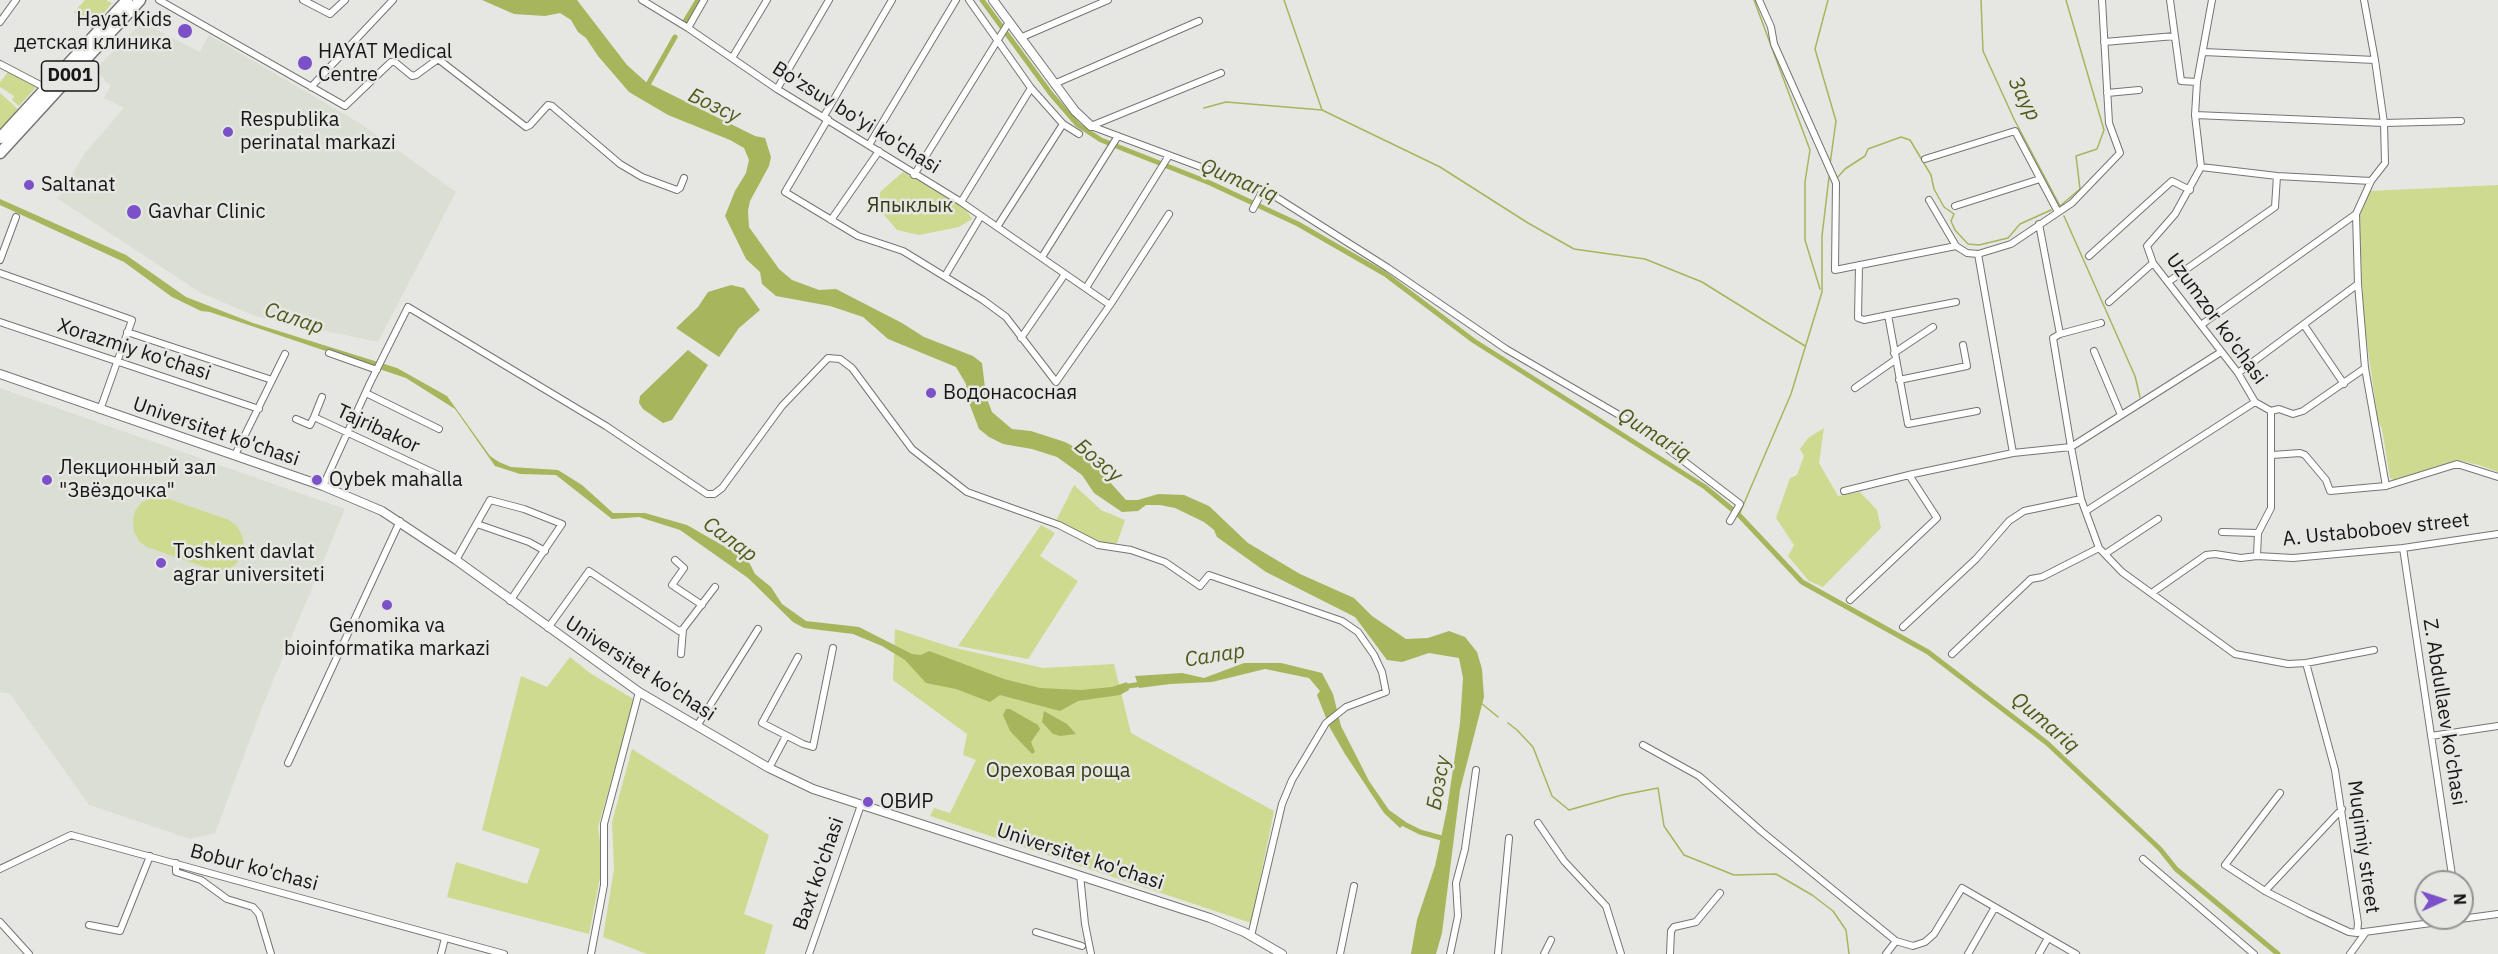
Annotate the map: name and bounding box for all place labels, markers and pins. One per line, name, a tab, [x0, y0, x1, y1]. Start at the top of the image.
place label: Hayat Kids детская клиника	[14, 8, 172, 55]
marker: Hayat Kids детская клиника	[176, 22, 194, 40]
place label: HAYAT Medical Centre	[318, 40, 452, 87]
marker: HAYAT Medical Centre	[296, 54, 314, 72]
place label: Respublika perinatal markazi	[240, 108, 396, 155]
marker: Respublika perinatal markazi	[221, 125, 235, 139]
place label: Saltanat	[41, 173, 115, 197]
marker: Saltanat	[22, 178, 36, 192]
place label: Gavhar Clinic	[148, 200, 266, 224]
marker: Gavhar Clinic	[125, 203, 143, 221]
place label: Водонасосная	[943, 381, 1077, 405]
marker: Водонасосная	[924, 386, 938, 400]
place label: Лекционный зал "Звёздочка"	[59, 456, 216, 503]
place label: Oybek mahalla	[329, 468, 463, 492]
marker: Лекционный зал "Звёздочка"	[40, 473, 54, 487]
marker: Oybek mahalla	[310, 473, 324, 487]
place label: Toshkent davlat agrar universiteti	[173, 540, 325, 587]
marker: Toshkent davlat agrar universiteti	[154, 556, 168, 570]
marker: Genomika va bioinformatika markazi	[380, 598, 394, 612]
place label: Genomika va bioinformatika markazi	[284, 614, 490, 661]
place label: ОВИР	[880, 790, 933, 814]
marker: ОВИР	[861, 795, 875, 809]

